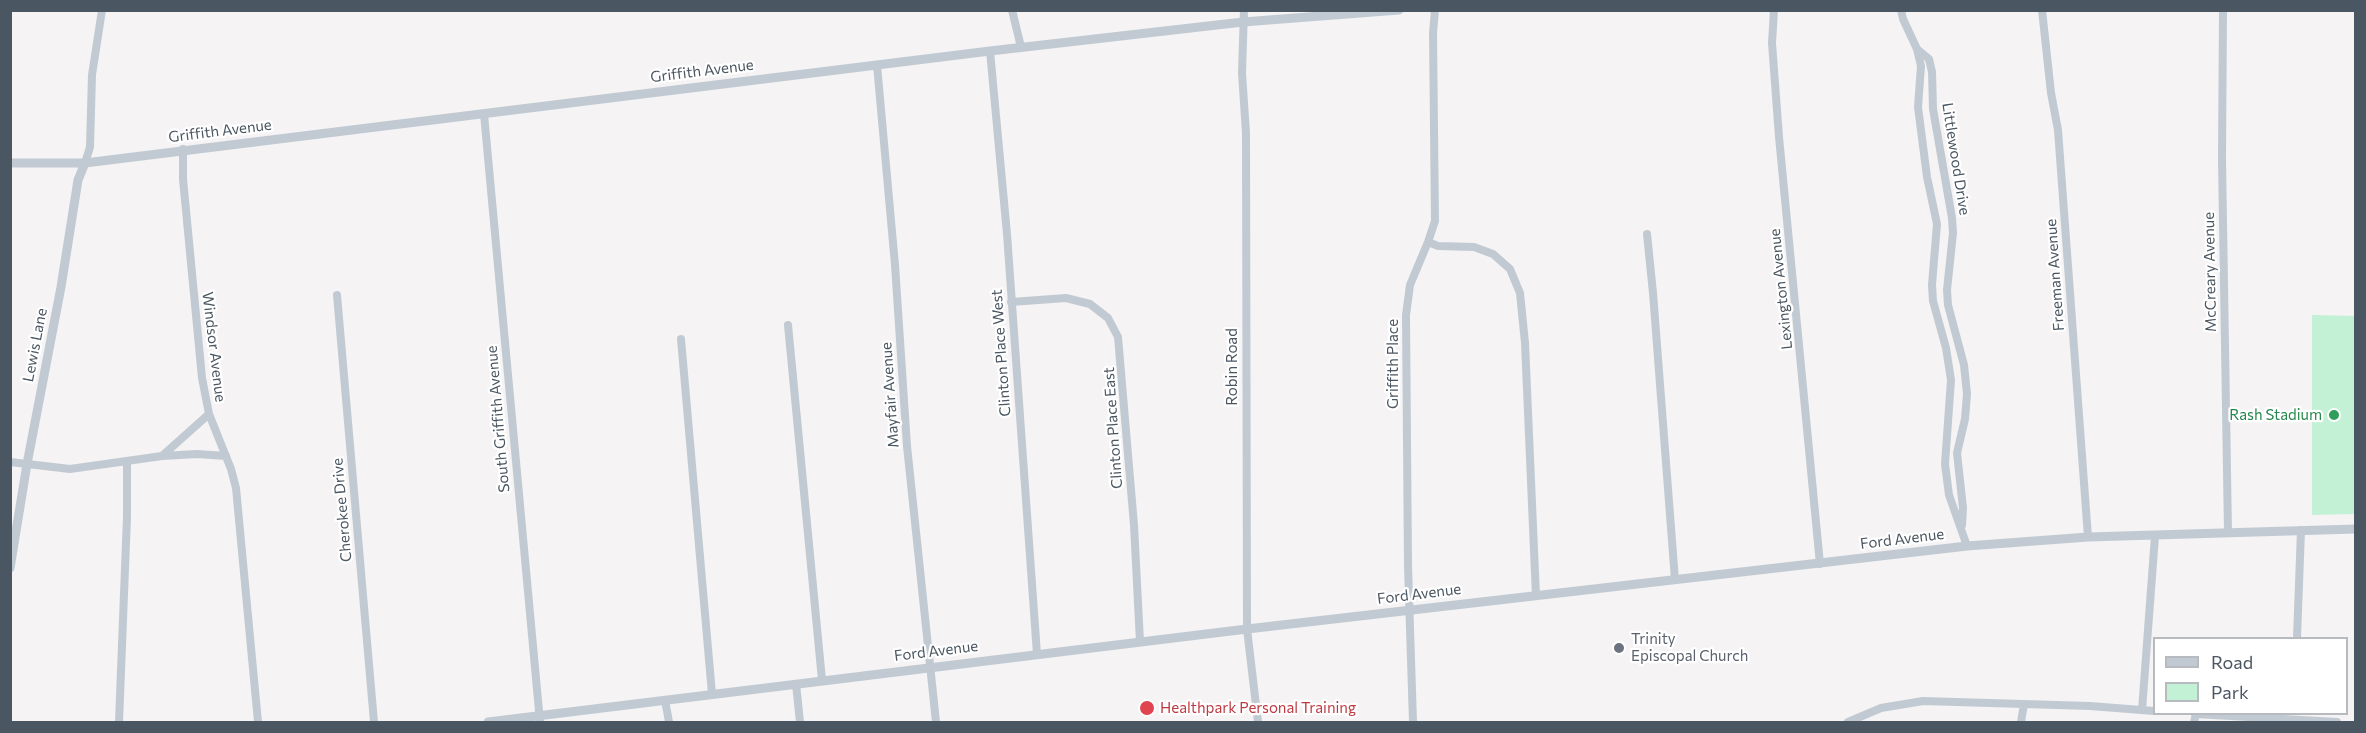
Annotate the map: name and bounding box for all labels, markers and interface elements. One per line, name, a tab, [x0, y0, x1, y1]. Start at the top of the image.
street label: Griffith Avenue	[649, 56, 755, 86]
street label: Littlewood Drive	[1938, 101, 1974, 217]
street label: Griffith Avenue	[167, 116, 273, 146]
street label: McCreary Avenue	[2200, 212, 2220, 332]
street label: Freeman Avenue	[2042, 218, 2068, 332]
street label: Lexington Avenue	[1766, 228, 1796, 350]
street label: Clinton Place West	[988, 289, 1014, 417]
street label: Windsor Avenue	[198, 291, 230, 403]
street label: Lewis Lane	[19, 307, 51, 383]
street label: Griffith Place	[1384, 319, 1402, 409]
street label: Robin Road	[1223, 328, 1241, 406]
street label: Mayfair Avenue	[877, 342, 903, 448]
street label: South Griffith Avenue	[483, 345, 513, 493]
street label: Clinton Place East	[1100, 367, 1126, 489]
place label: Rash Stadium	[2229, 406, 2322, 424]
marker: Rash Stadium	[2327, 408, 2341, 422]
street label: Cherokee Drive	[328, 457, 356, 563]
street label: Ford Avenue	[1859, 525, 1945, 553]
street label: Ford Avenue	[1376, 580, 1462, 608]
place label: Trinity Episcopal Church	[1631, 630, 1748, 665]
street label: Ford Avenue	[893, 637, 979, 665]
legend	[2153, 637, 2348, 715]
marker: Trinity Episcopal Church	[1612, 641, 1626, 655]
text: Road	[2211, 651, 2253, 673]
text: Park	[2211, 681, 2249, 703]
marker: Healthpark Personal Training	[1138, 699, 1156, 717]
place label: Healthpark Personal Training	[1160, 699, 1356, 717]

